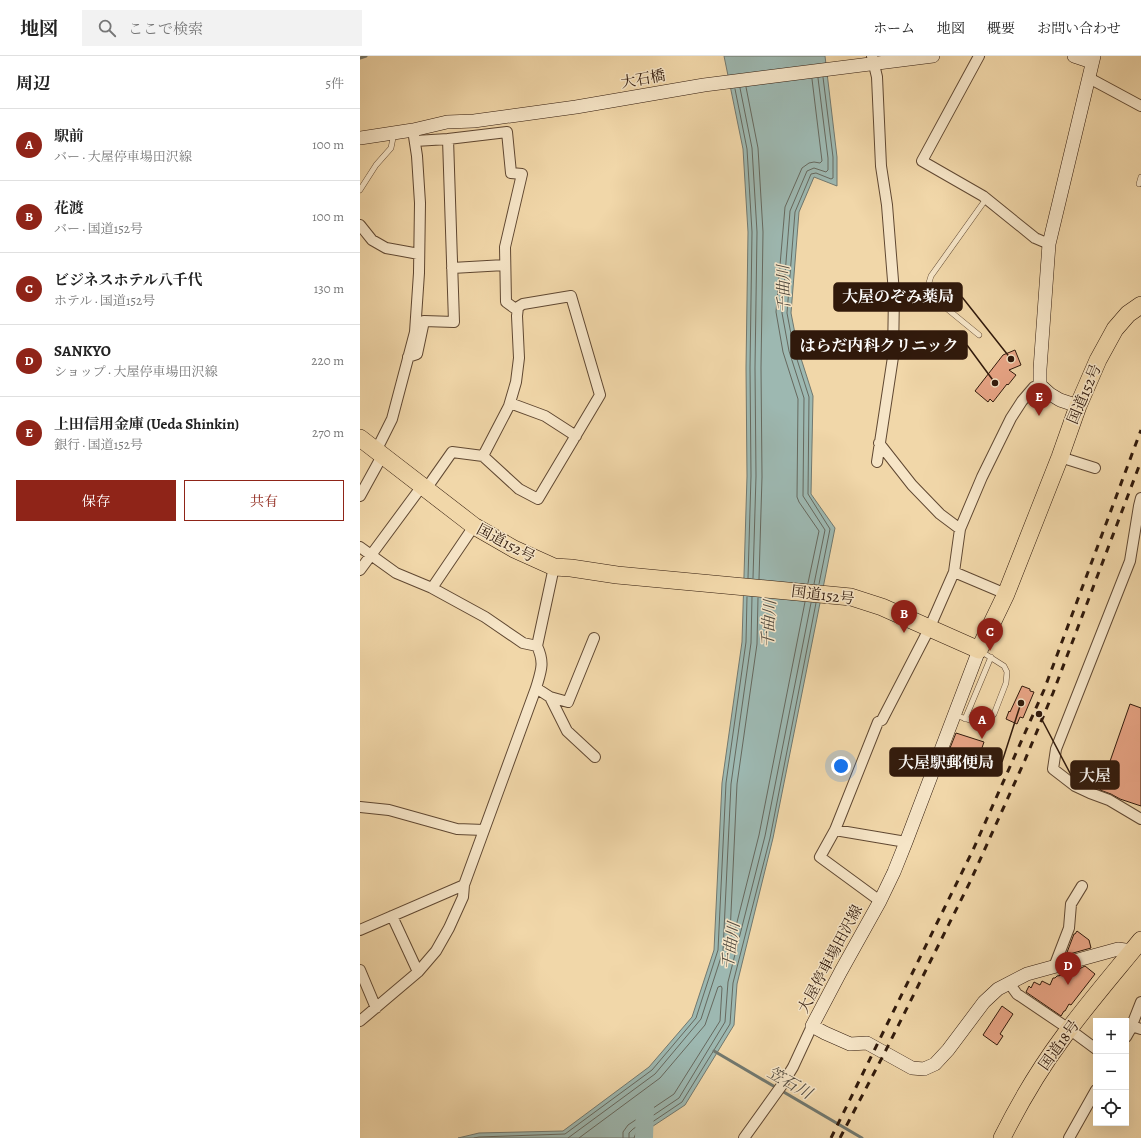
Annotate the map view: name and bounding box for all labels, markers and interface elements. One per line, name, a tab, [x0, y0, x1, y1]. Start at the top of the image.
search box	[82, 10, 362, 46]
text: 地図	[20, 16, 58, 42]
icon: search	[96, 17, 118, 39]
text: ここで検索	[128, 19, 203, 39]
text: ホーム	[873, 19, 915, 38]
text: 地図	[937, 19, 965, 38]
text: 概要	[987, 19, 1015, 38]
text: お問い合わせ	[1037, 19, 1121, 38]
street label: 大石橋	[619, 65, 667, 93]
text: 周辺	[16, 72, 50, 95]
text: 5件	[325, 75, 344, 92]
text: 駅前	[54, 126, 84, 146]
text: A	[25, 136, 33, 153]
text: 100 m	[312, 136, 344, 153]
text: バー · 大屋停車場田沢線	[54, 148, 192, 165]
text: 花渡	[54, 198, 84, 218]
text: B	[25, 208, 33, 225]
text: 100 m	[312, 208, 344, 225]
text: バー · 国道152号	[54, 220, 143, 237]
water label: 千曲川	[773, 263, 795, 313]
text: ビジネスホテル八千代	[54, 270, 203, 290]
text: C	[25, 280, 33, 297]
text: 130 m	[314, 280, 344, 297]
callout: 大屋のぞみ薬局	[834, 283, 962, 311]
text: 大屋のぞみ薬局	[842, 286, 954, 308]
text: ホテル · 国道152号	[54, 292, 155, 309]
callout: はらだ内科クリニック	[791, 331, 967, 359]
text: はらだ内科クリニック	[799, 335, 959, 357]
text: SANKYO	[54, 341, 111, 361]
text: D	[24, 352, 34, 369]
text: 220 m	[311, 352, 344, 369]
street label: 国道152号	[1062, 361, 1106, 427]
text: ショップ · 大屋停車場田沢線	[54, 363, 217, 380]
pin: E	[1026, 383, 1052, 416]
text: 上田信用金庫 (Ueda Shinkin)	[54, 414, 239, 434]
text: E	[25, 424, 33, 441]
text: 270 m	[312, 424, 344, 441]
text: 銀行 · 国道152号	[54, 436, 143, 453]
button: 保存	[16, 480, 176, 521]
button: 共有	[184, 480, 344, 521]
street label: 国道152号	[473, 519, 539, 567]
street label: 国道152号	[790, 581, 856, 609]
water label: 千曲川	[757, 598, 781, 649]
pin: B	[891, 600, 917, 633]
pin: C	[977, 618, 1003, 651]
pin: A	[969, 706, 995, 739]
callout: 大屋駅郵便局	[890, 748, 1002, 776]
text: 大屋駅郵便局	[898, 752, 994, 774]
your location	[831, 756, 851, 776]
callout: 大屋	[1071, 761, 1119, 789]
text: 大屋	[1079, 765, 1111, 787]
street label: 大屋停車場田沢線	[793, 901, 867, 1017]
water label: 千曲川	[717, 919, 746, 971]
pin: D	[1055, 952, 1081, 985]
street label: 国道18号	[1034, 1016, 1084, 1074]
map controls	[1093, 1018, 1129, 1126]
button: +	[1093, 1018, 1129, 1054]
button: −	[1093, 1054, 1129, 1090]
water label: 笠石川	[763, 1061, 818, 1105]
button: locate	[1093, 1090, 1129, 1126]

